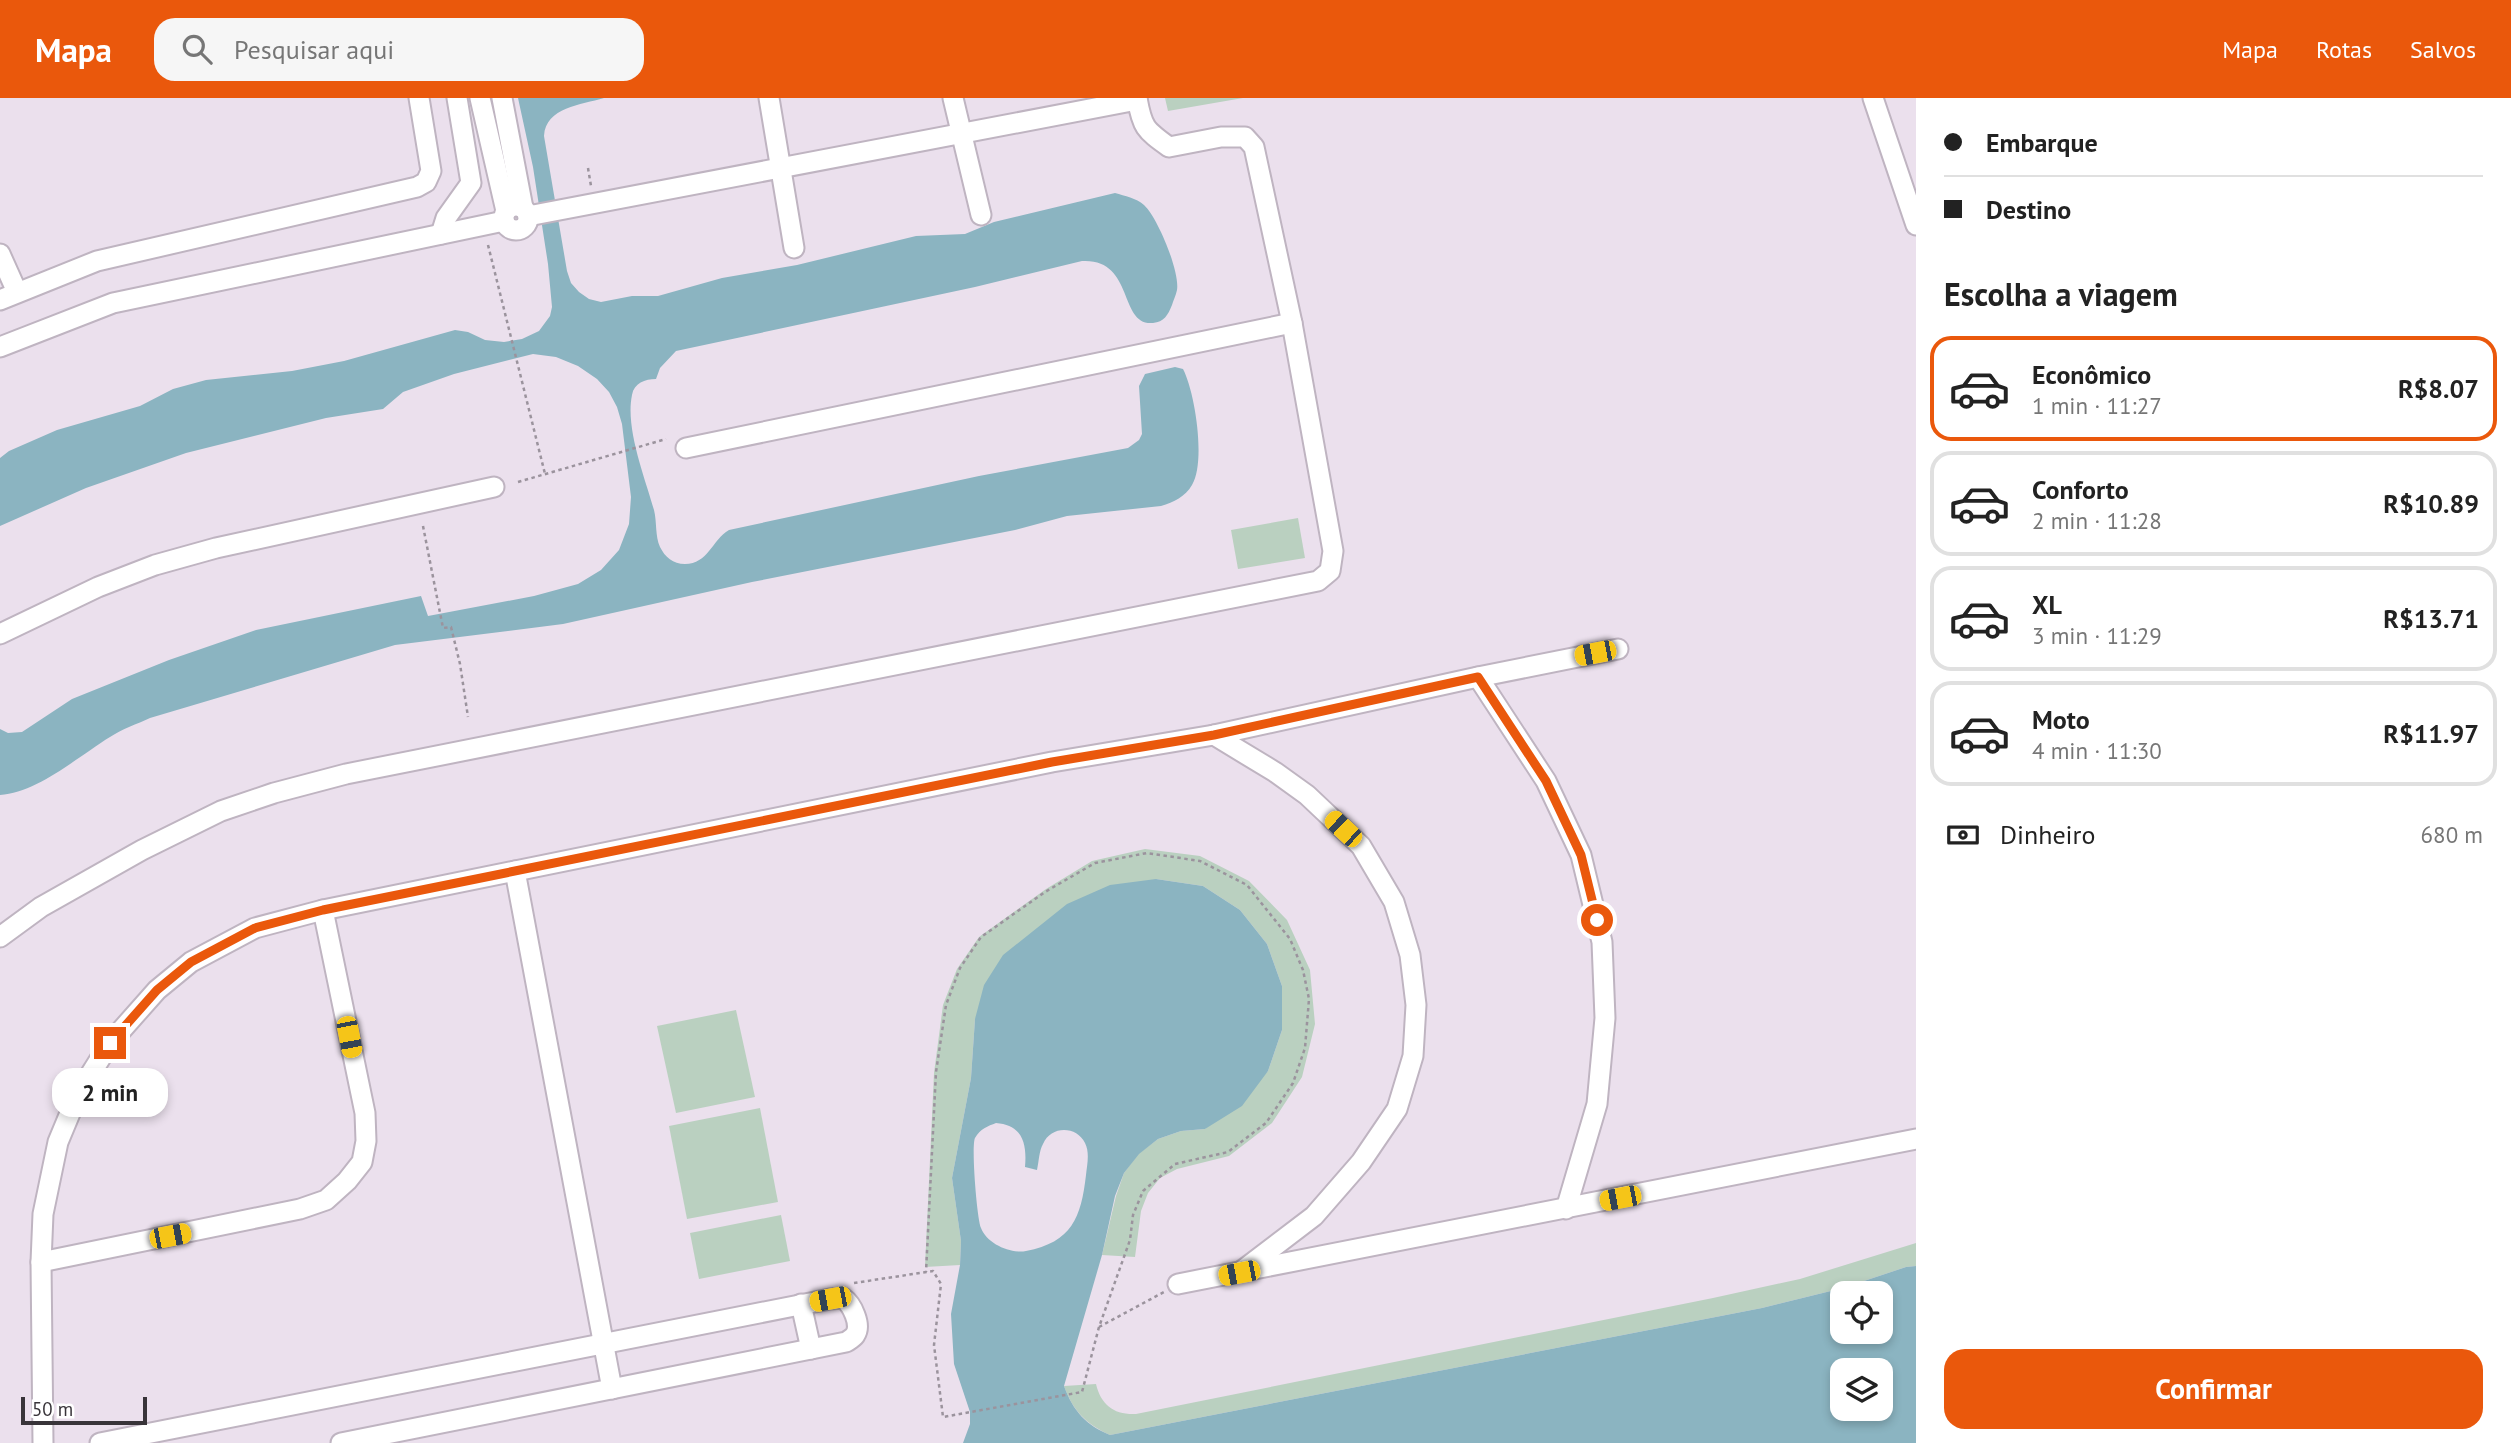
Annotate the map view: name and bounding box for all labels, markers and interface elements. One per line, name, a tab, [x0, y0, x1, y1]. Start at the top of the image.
search box	[154, 18, 644, 81]
text: Mapa	[35, 28, 112, 71]
icon: search	[178, 30, 216, 68]
text: Pesquisar aqui	[234, 33, 394, 66]
text: Mapa	[2222, 34, 2278, 65]
text: Rotas	[2316, 34, 2372, 65]
text: Salvos	[2410, 34, 2476, 65]
text: Embarque	[1986, 126, 2098, 159]
text: Destino	[1986, 193, 2071, 226]
text: Escolha a viagem	[1944, 273, 2178, 315]
icon: car	[1948, 357, 2011, 420]
text: Econômico	[2032, 358, 2151, 391]
text: R$8.07	[2398, 372, 2479, 405]
text: 1 min · 11:27	[2032, 391, 2162, 420]
icon: car	[1948, 472, 2011, 535]
text: Conforto	[2032, 473, 2129, 506]
text: R$10.89	[2383, 487, 2479, 520]
text: 2 min · 11:28	[2032, 506, 2162, 535]
icon: car	[1948, 587, 2011, 650]
text: XL	[2032, 588, 2062, 621]
text: R$13.71	[2383, 602, 2479, 635]
text: 3 min · 11:29	[2032, 621, 2162, 650]
car	[1573, 639, 1618, 667]
icon: car	[1948, 702, 2011, 765]
text: Moto	[2032, 703, 2090, 736]
text: R$11.97	[2383, 717, 2479, 750]
text: 4 min · 11:30	[2032, 736, 2162, 765]
car	[1321, 807, 1366, 851]
icon: cash	[1944, 816, 1982, 854]
text: Dinheiro	[2000, 818, 2095, 851]
text: 680 m	[2421, 820, 2483, 849]
route start	[1581, 904, 1613, 936]
car	[335, 1014, 364, 1060]
route end	[94, 1027, 126, 1059]
callout: 2 min	[52, 1068, 168, 1116]
text: 2 min	[82, 1078, 138, 1107]
car	[1598, 1184, 1643, 1212]
car	[148, 1222, 193, 1250]
car	[1217, 1259, 1262, 1287]
map controls	[1830, 1281, 1893, 1421]
button: locate	[1830, 1281, 1893, 1344]
car	[808, 1285, 853, 1313]
button: Confirmar	[1944, 1349, 2483, 1429]
button: layers	[1830, 1358, 1893, 1421]
scale bar	[21, 1394, 147, 1426]
text: 50 m	[32, 1397, 73, 1421]

